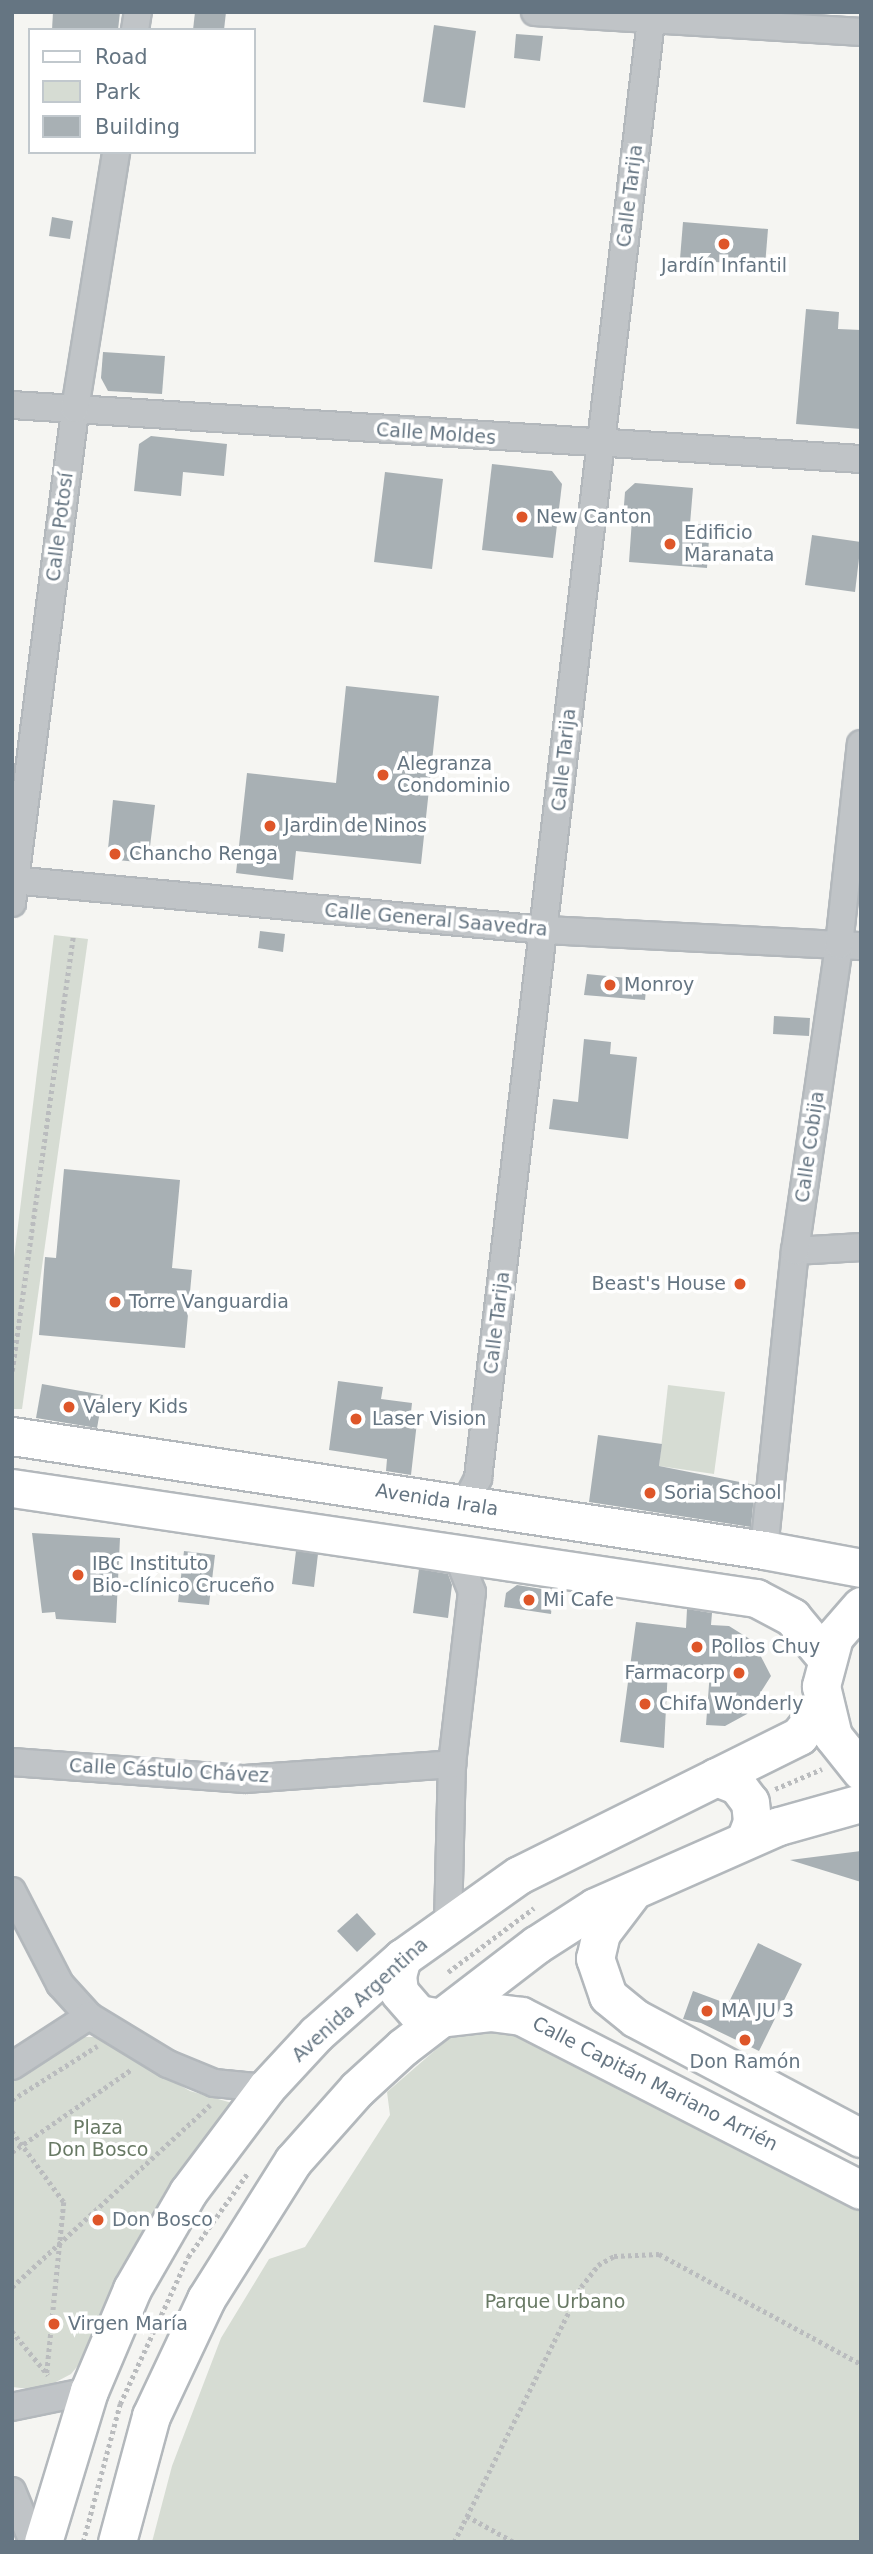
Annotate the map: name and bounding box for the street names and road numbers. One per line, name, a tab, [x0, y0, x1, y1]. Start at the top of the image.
street label: Calle Tarija	[612, 143, 648, 249]
street label: Calle Moldes	[375, 418, 497, 450]
street label: Calle Potosí	[42, 471, 78, 583]
street label: Calle Tarija	[547, 707, 581, 813]
street label: Calle General Saavedra	[323, 899, 549, 941]
street label: Calle Cobija	[791, 1090, 829, 1204]
street label: Calle Tarija	[479, 1270, 515, 1376]
street label: Avenida Irala	[374, 1479, 500, 1521]
street label: Calle Cástulo Chávez	[68, 1754, 270, 1788]
street label: Avenida Argentina	[288, 1933, 432, 2067]
street label: Calle Capitán Mariano Arrién	[528, 2012, 782, 2156]

